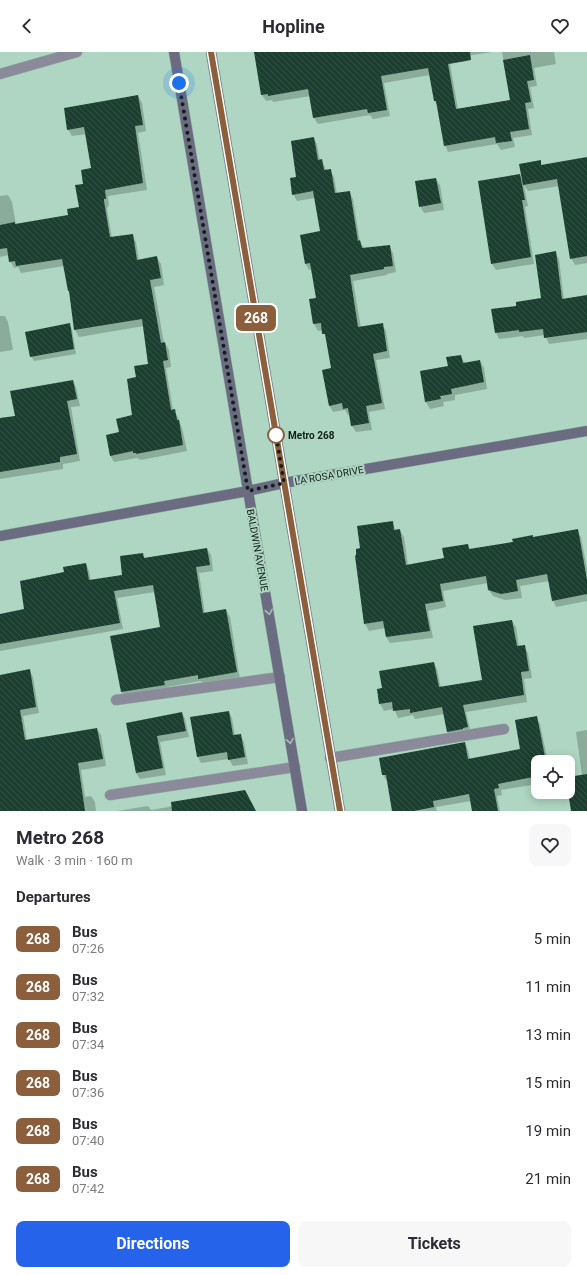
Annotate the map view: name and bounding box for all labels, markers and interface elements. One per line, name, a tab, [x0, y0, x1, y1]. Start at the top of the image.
icon: back	[16, 15, 38, 37]
icon: heart	[549, 15, 571, 37]
text: Hopline	[262, 16, 325, 37]
your location	[169, 73, 189, 93]
line badge: 268	[233, 305, 279, 331]
text: 268	[244, 310, 268, 326]
marker: Metro 268	[267, 426, 285, 444]
place label: Metro 268	[288, 430, 335, 441]
street label: LA ROSA DRIVE	[294, 464, 365, 487]
street label: BALDWIN AVENUE	[245, 508, 270, 592]
one-way arrow	[264, 609, 273, 616]
one-way arrow	[286, 738, 294, 744]
map controls	[531, 755, 575, 799]
button: locate	[531, 755, 575, 799]
button: heart	[529, 824, 571, 866]
text: Metro 268	[16, 826, 104, 849]
text: Walk · 3 min · 160 m	[16, 853, 133, 868]
text: Departures	[16, 888, 91, 906]
text: Bus	[72, 923, 98, 941]
text: 5 min	[534, 930, 571, 948]
text: 268	[26, 931, 50, 947]
text: 07:26	[72, 941, 104, 956]
text: Bus	[72, 971, 98, 989]
text: 11 min	[525, 978, 571, 996]
text: 268	[26, 979, 50, 995]
text: 07:32	[72, 989, 104, 1004]
text: Bus	[72, 1019, 98, 1037]
text: 13 min	[525, 1026, 571, 1044]
text: 268	[26, 1027, 50, 1043]
text: 07:34	[72, 1037, 104, 1052]
text: Bus	[72, 1067, 98, 1085]
text: 15 min	[525, 1074, 571, 1092]
text: 268	[26, 1075, 50, 1091]
text: 07:36	[72, 1085, 104, 1100]
text: Bus	[72, 1115, 98, 1133]
text: 19 min	[525, 1122, 571, 1140]
text: 268	[26, 1123, 50, 1139]
text: 07:40	[72, 1133, 104, 1148]
text: Bus	[72, 1163, 98, 1181]
text: 21 min	[525, 1170, 571, 1188]
text: 268	[26, 1171, 50, 1187]
text: 07:42	[72, 1181, 104, 1196]
button: Directions	[16, 1221, 290, 1267]
button: Tickets	[298, 1221, 571, 1267]

